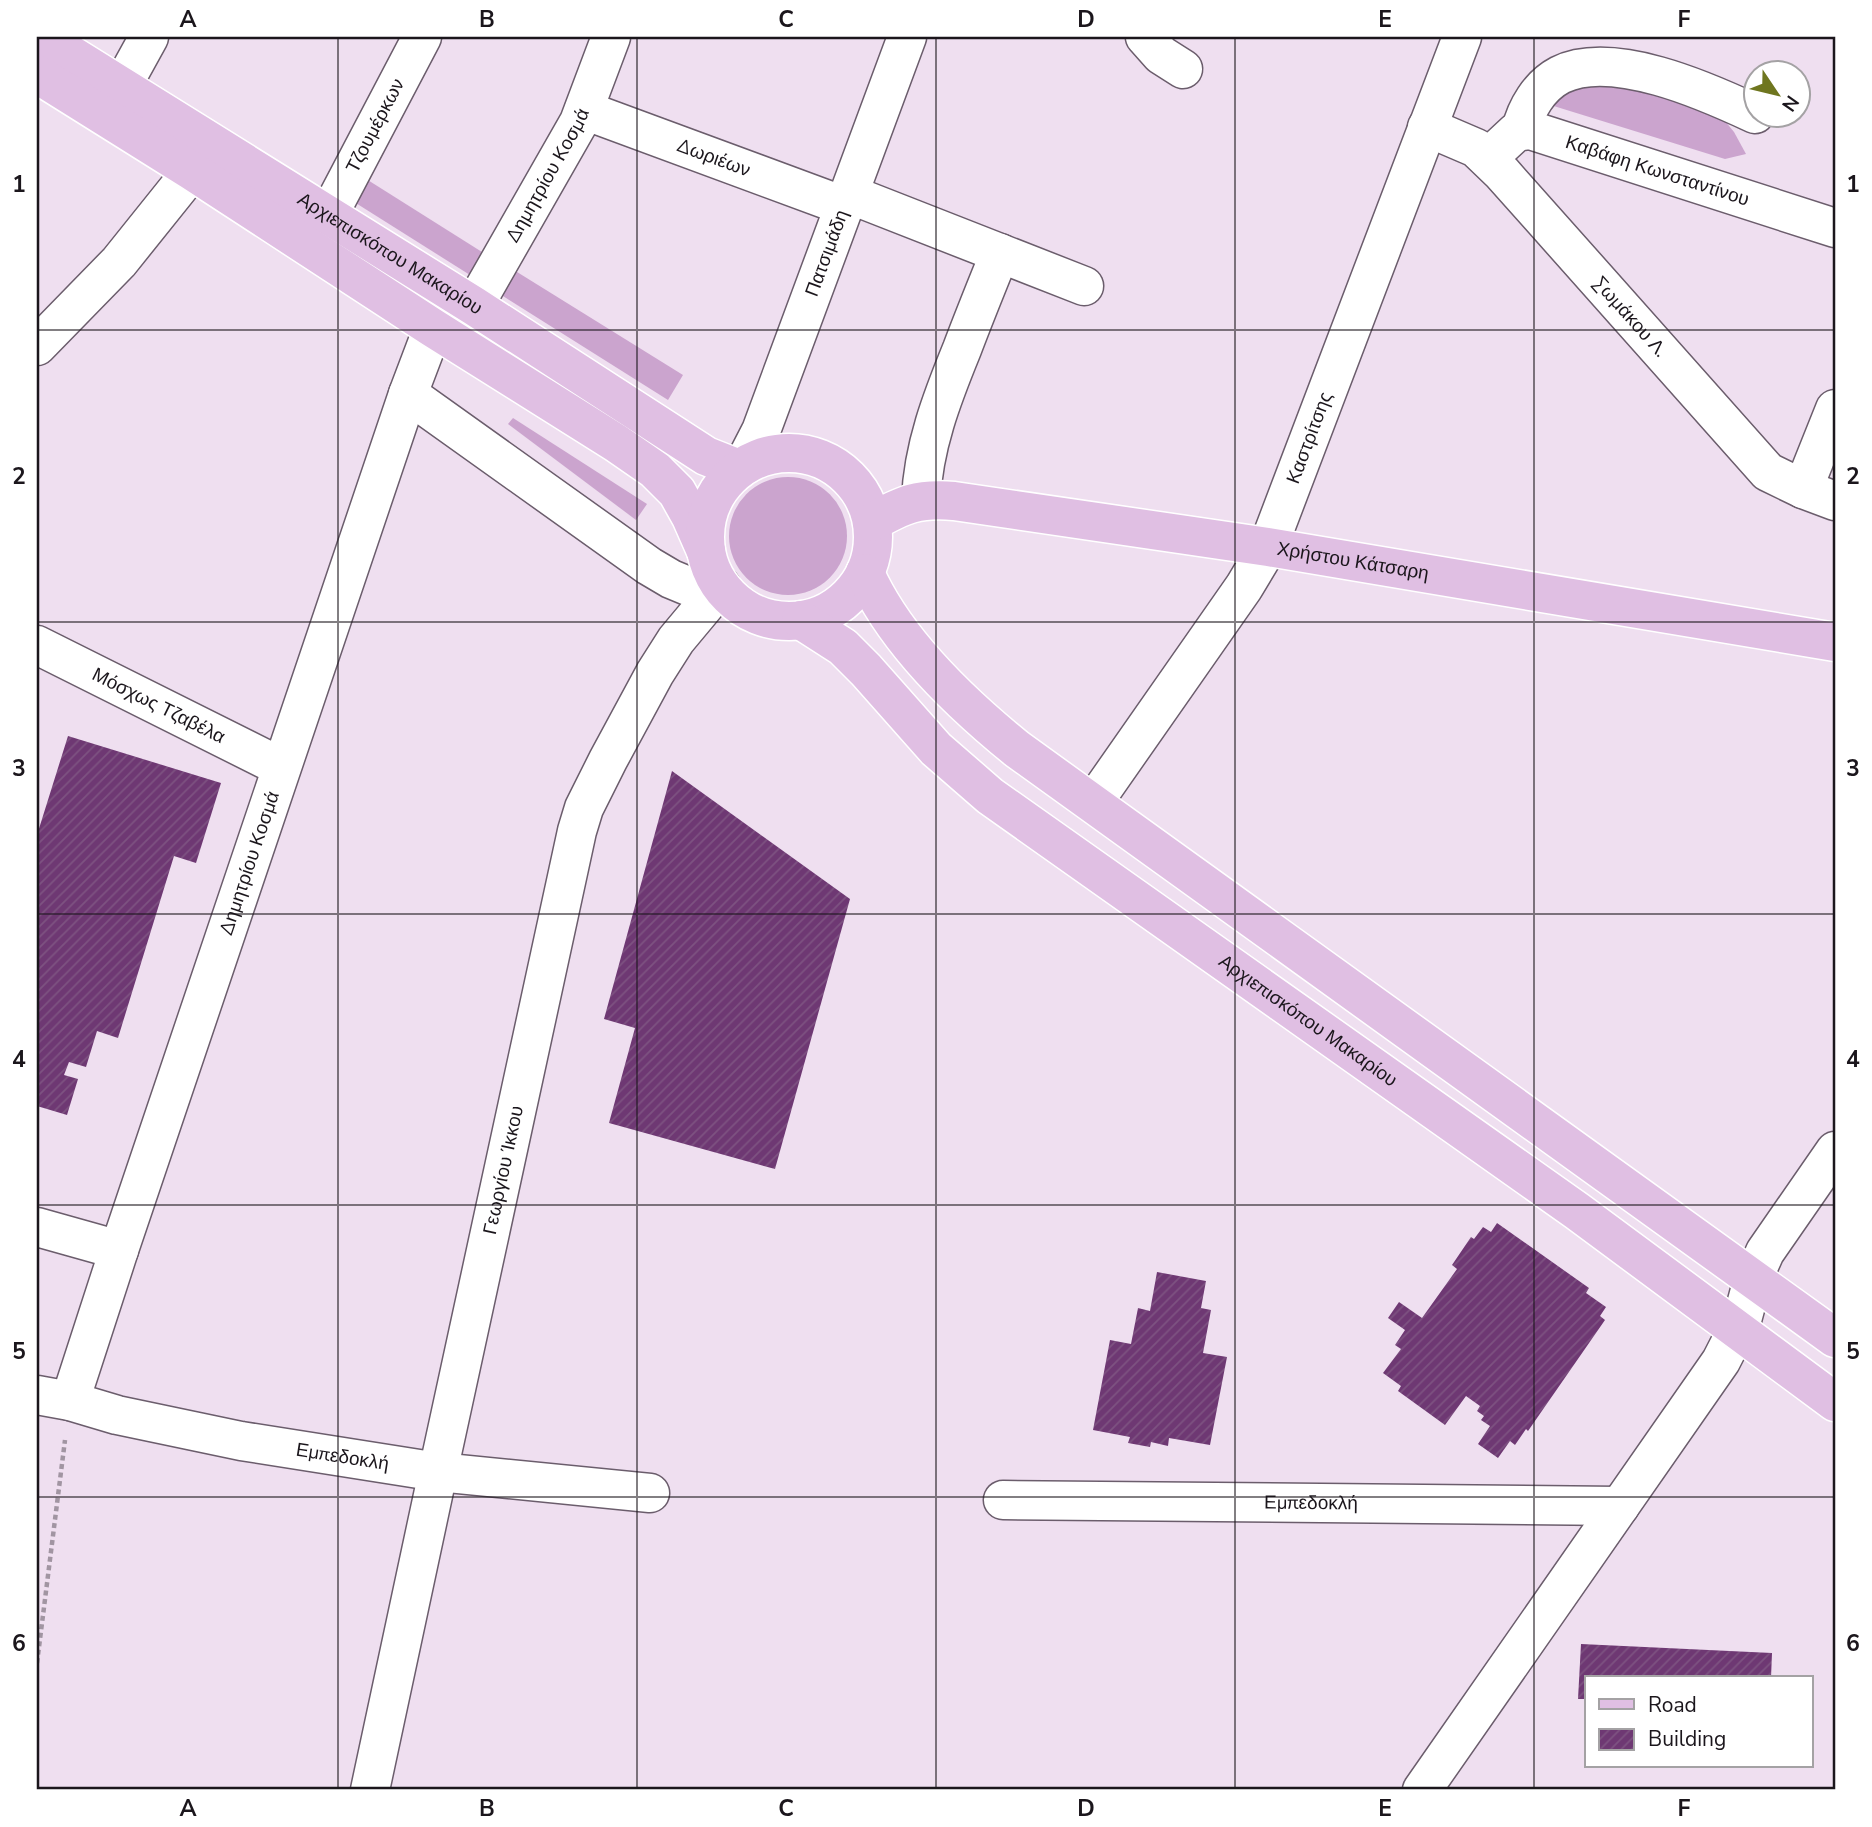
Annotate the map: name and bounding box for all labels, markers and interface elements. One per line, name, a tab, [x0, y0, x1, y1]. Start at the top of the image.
text: A	[179, 4, 197, 35]
text: B	[479, 4, 495, 35]
text: C	[778, 4, 794, 35]
text: D	[1077, 4, 1095, 35]
text: E	[1378, 4, 1392, 35]
text: F	[1678, 4, 1691, 35]
north arrow	[1742, 60, 1812, 130]
street label: Τζουμέρκων	[340, 74, 411, 177]
text: N	[1775, 90, 1805, 116]
street label: Δημητρίου Κοσμά	[500, 105, 596, 248]
street label: Καβάφη Κωνσταντίνου	[1562, 129, 1752, 213]
street label: Δωριέων	[673, 132, 754, 183]
text: 1	[12, 169, 26, 200]
text: 1	[1846, 169, 1860, 200]
street label: Αρχιεπισκόπου Μακαρίου	[293, 186, 488, 321]
street label: Πατσιμάδη	[799, 206, 855, 300]
street label: Σωμάκου Λ.	[1587, 271, 1673, 363]
street label: Καστρίτσης	[1280, 388, 1339, 488]
text: 2	[12, 461, 26, 492]
text: 2	[1846, 461, 1860, 492]
street label: Χρήστου Κάτσαρη	[1275, 536, 1431, 587]
street label: Μόσχως Τζαβέλα	[88, 662, 230, 750]
text: 3	[12, 753, 26, 784]
text: 3	[1846, 753, 1860, 784]
street label: Δημητρίου Κοσμά	[213, 788, 286, 939]
street label: Αρχιεπισκόπου Μακαρίου	[1213, 949, 1403, 1093]
text: 4	[12, 1044, 26, 1075]
text: 4	[1846, 1044, 1860, 1075]
street label: Γεωργίου Ίκκου	[477, 1103, 530, 1237]
text: 5	[12, 1336, 26, 1367]
text: 5	[1846, 1336, 1860, 1367]
street label: Εμπεδοκλή	[294, 1437, 391, 1477]
street label: Εμπεδοκλή	[1264, 1490, 1358, 1516]
text: 6	[12, 1628, 26, 1659]
text: 6	[1846, 1628, 1860, 1659]
legend	[1585, 1676, 1812, 1768]
text: Road	[1648, 1691, 1697, 1719]
text: Building	[1648, 1725, 1726, 1753]
text: A	[179, 1793, 197, 1824]
text: B	[479, 1793, 495, 1824]
text: C	[778, 1793, 794, 1824]
text: D	[1077, 1793, 1095, 1824]
text: E	[1378, 1793, 1392, 1824]
text: F	[1678, 1793, 1691, 1824]

